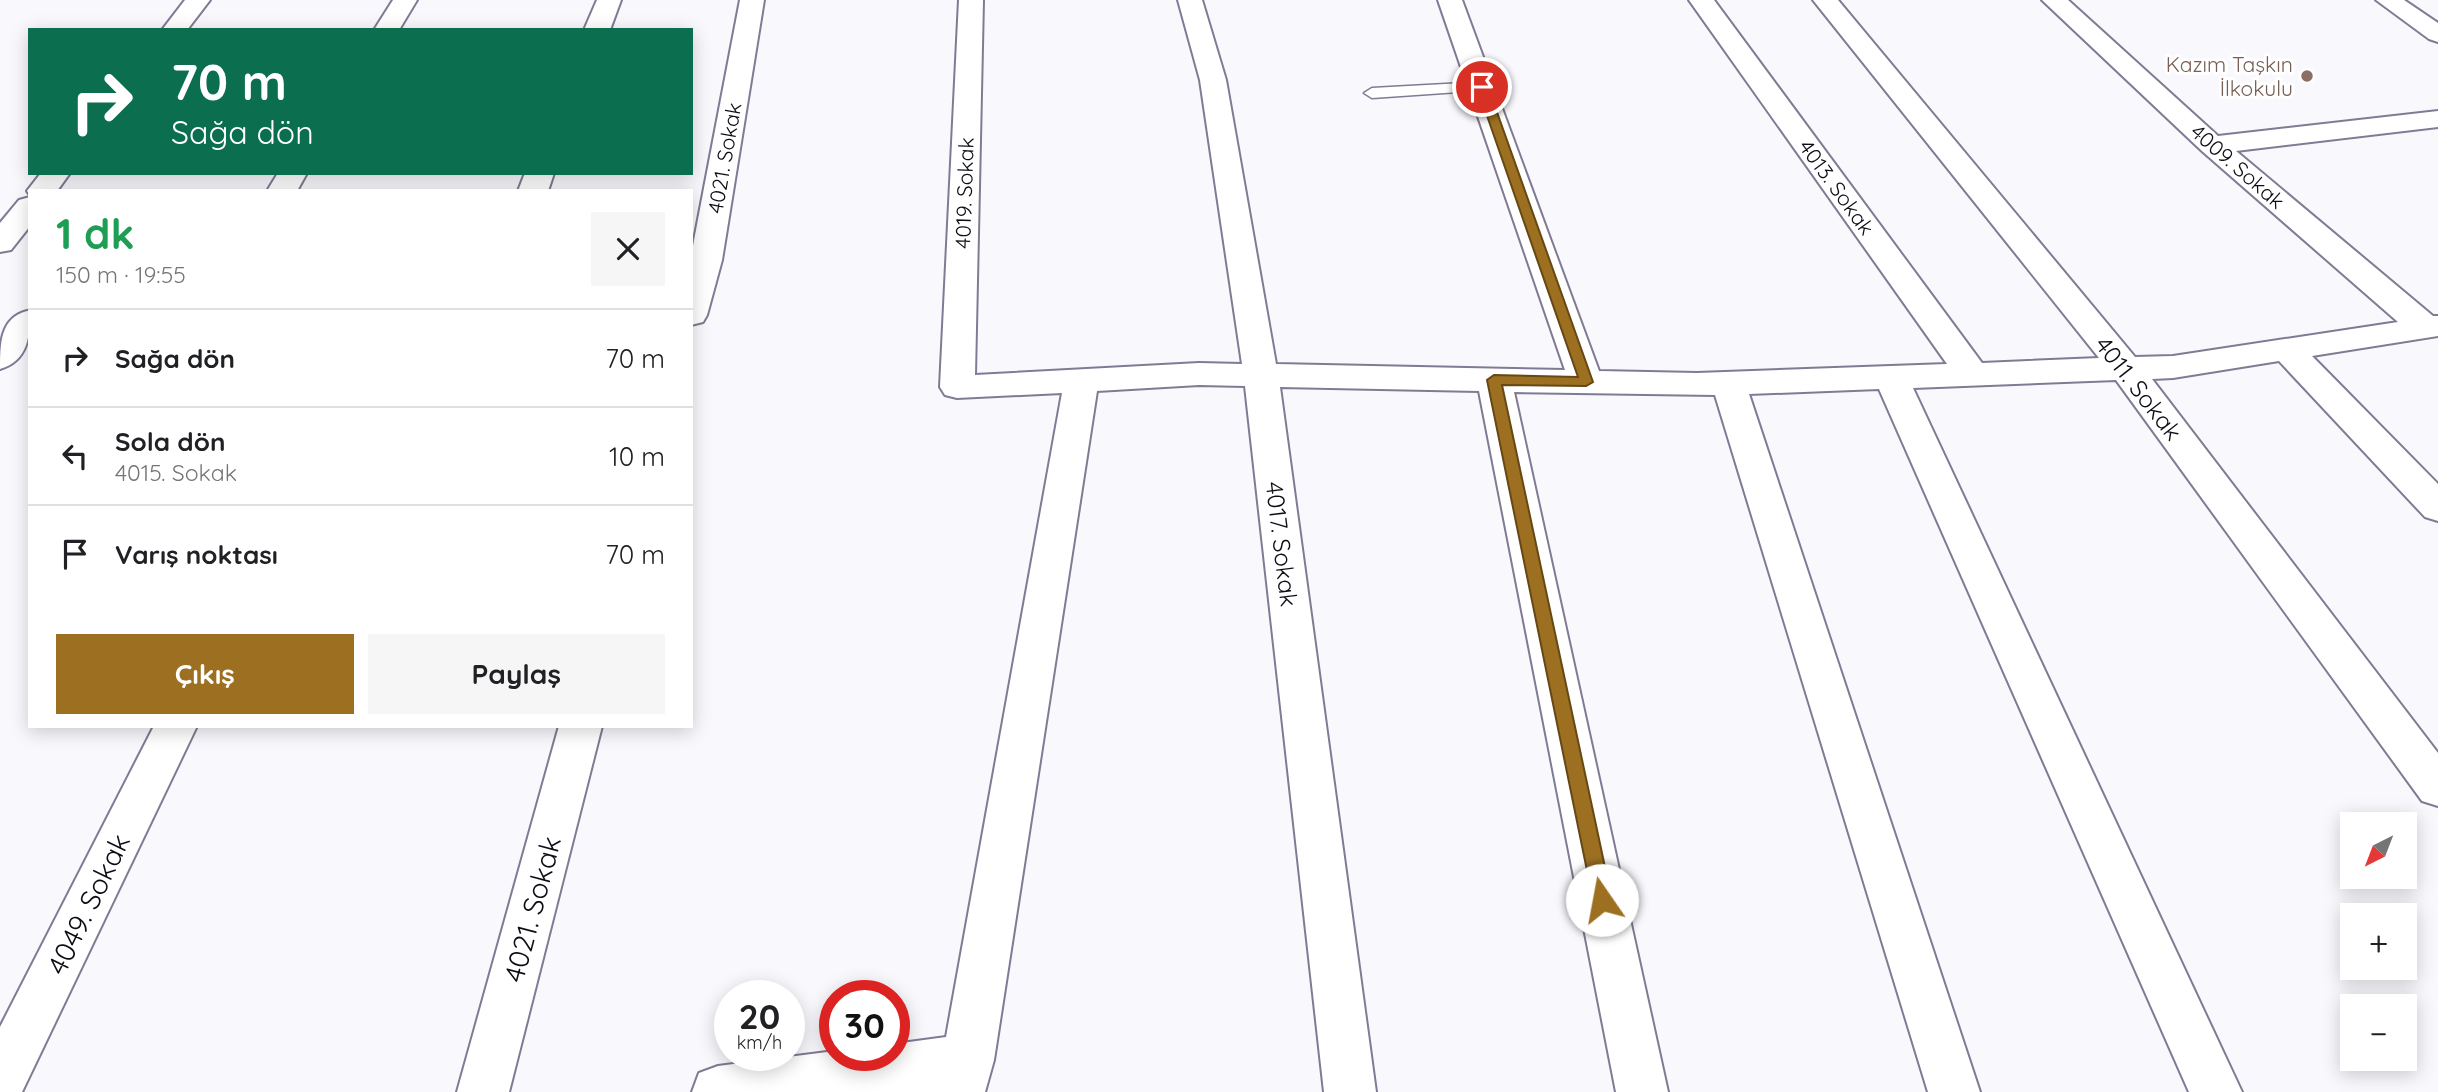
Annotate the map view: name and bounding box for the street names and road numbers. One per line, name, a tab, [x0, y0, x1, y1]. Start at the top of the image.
street label: 4021. Sokak	[701, 101, 747, 215]
street label: 4009. Sokak	[2186, 118, 2290, 214]
street label: 4013. Sokak	[1794, 134, 1880, 240]
street label: 4019. Sokak	[949, 137, 979, 249]
street label: 4011. Sokak	[2089, 330, 2189, 446]
street label: 4017. Sokak	[1259, 480, 1305, 608]
street label: 4049. Sokak	[39, 828, 137, 980]
street label: 4021. Sokak	[496, 832, 568, 986]

